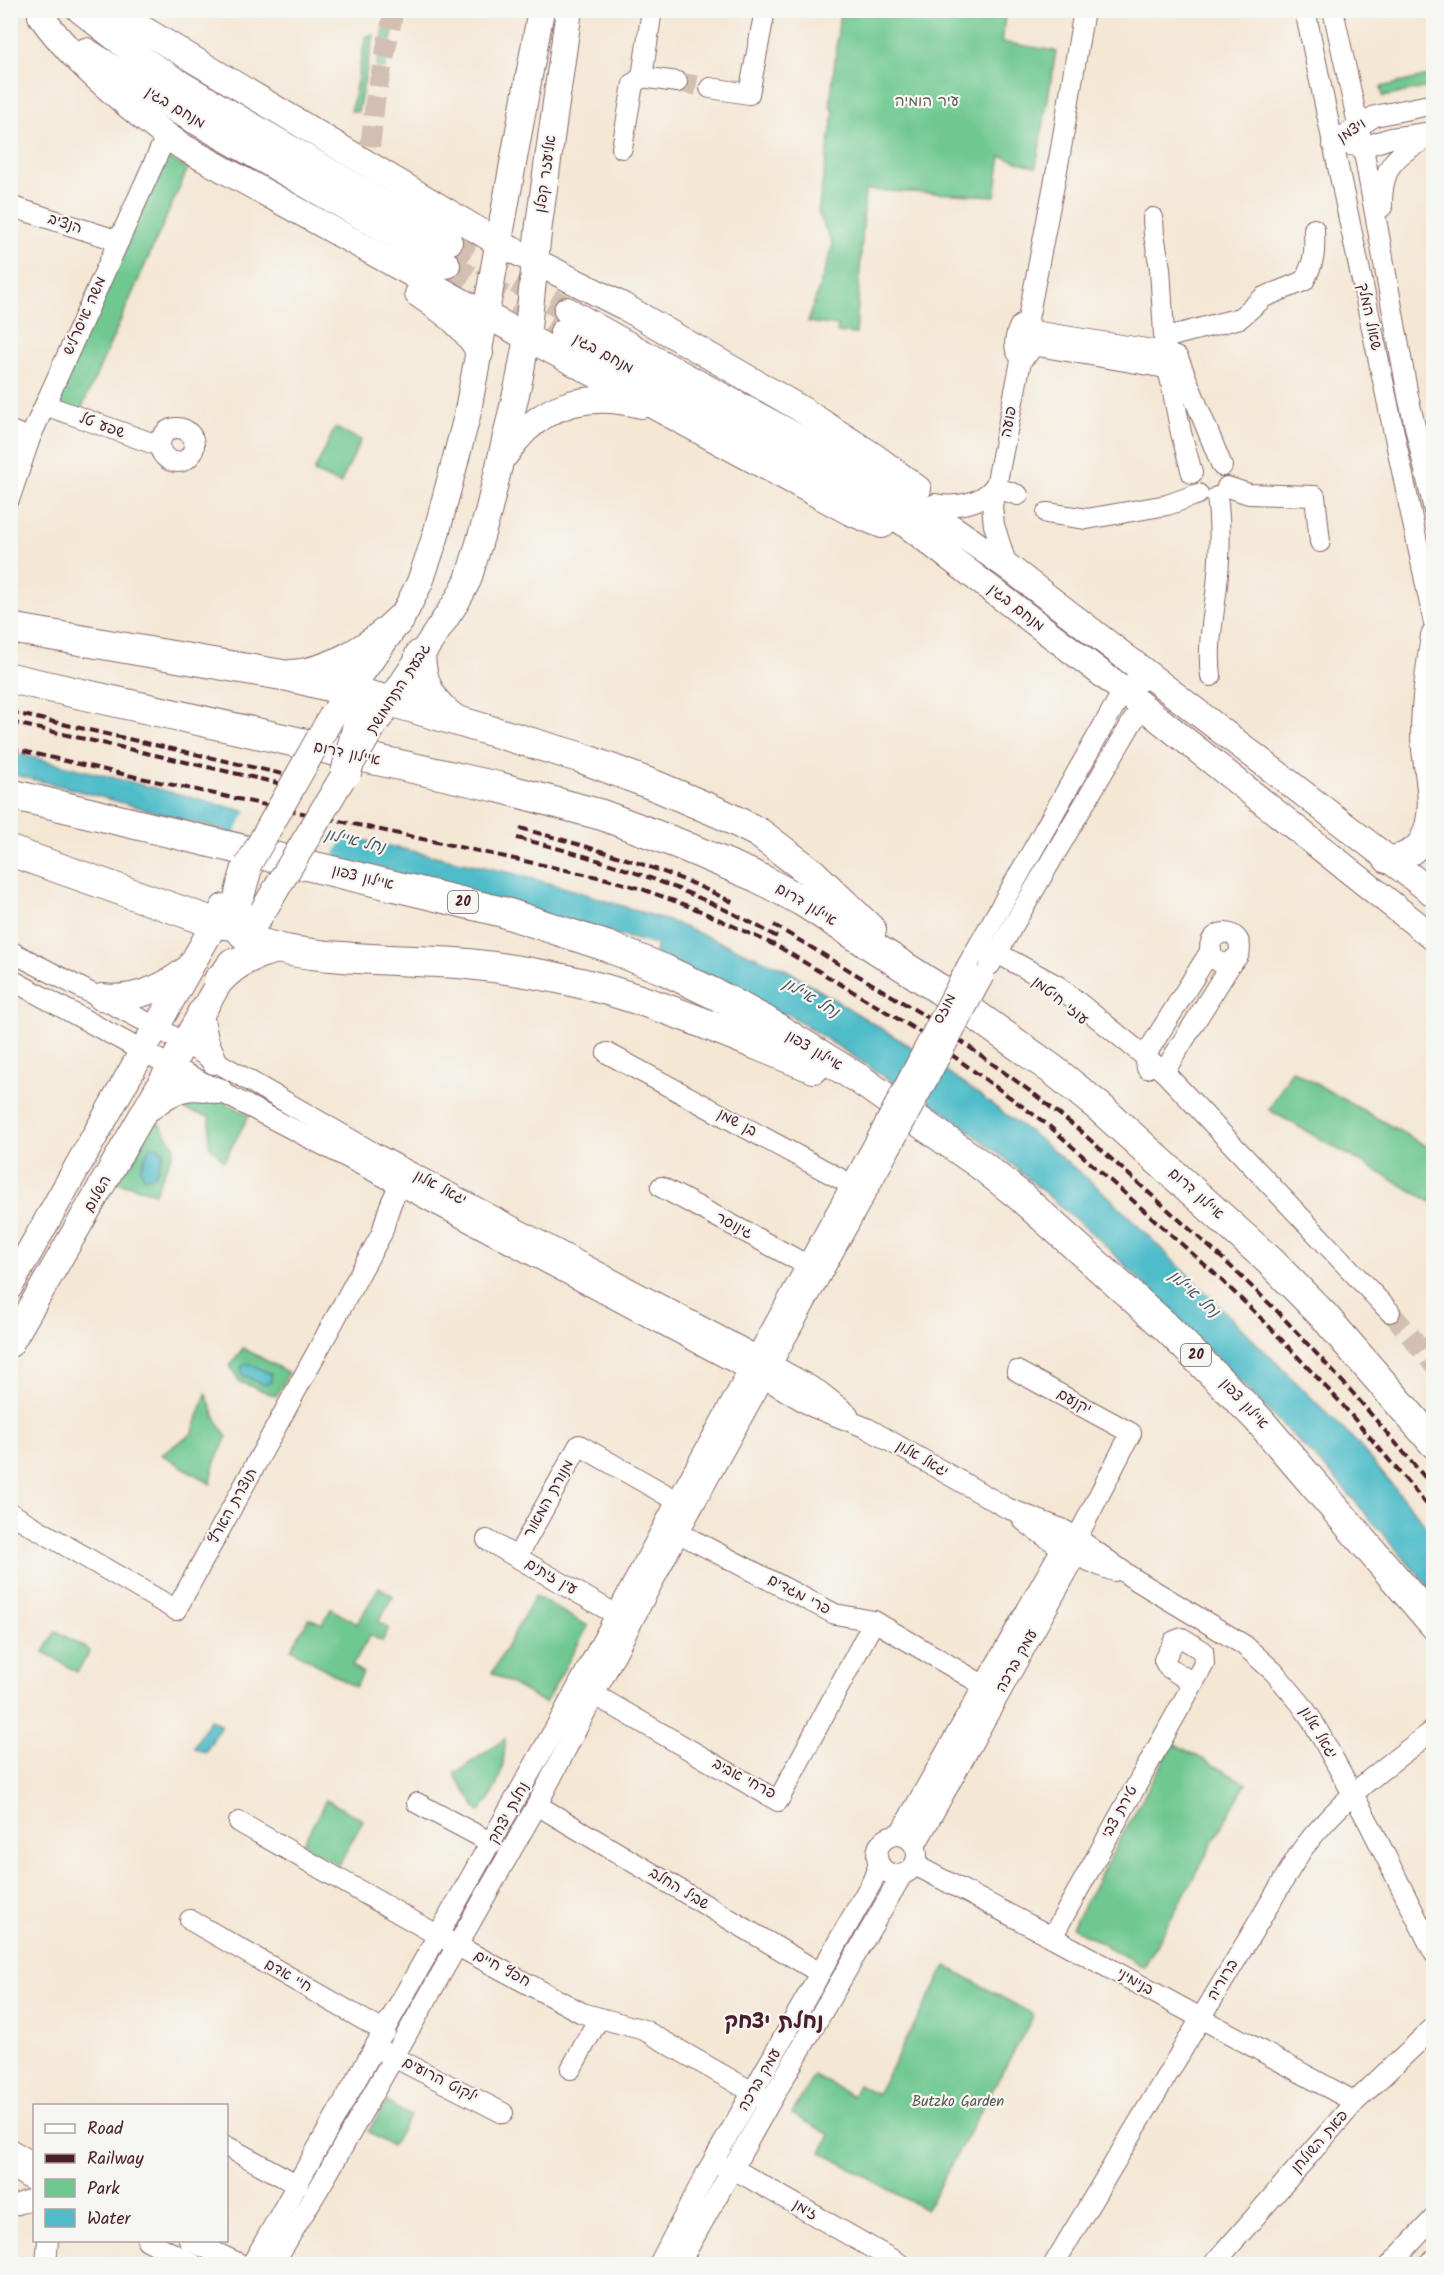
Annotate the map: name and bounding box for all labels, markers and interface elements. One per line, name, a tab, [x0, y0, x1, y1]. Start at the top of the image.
street label: מנחם בגין	[140, 81, 210, 135]
park label: עיר הומיה	[895, 90, 959, 114]
street label: ויצמן	[1333, 113, 1371, 149]
street label: אליעזר קפלן	[529, 133, 563, 214]
street label: הנציב	[45, 207, 85, 241]
street label: משה איסרליש	[57, 273, 113, 359]
street label: שאול המלך	[1350, 281, 1388, 353]
street label: מנחם בגין	[568, 327, 638, 381]
street label: פועה	[994, 404, 1024, 440]
street label: שפע טל	[76, 407, 129, 445]
street label: מנחם בגין	[982, 578, 1050, 638]
street label: גבעת התחמושת	[360, 639, 438, 739]
street label: איילון דרום	[311, 735, 383, 773]
water label: נחל איילון	[322, 822, 389, 860]
street label: איילון צפון	[330, 859, 397, 897]
street label: איילון דרום	[771, 877, 841, 933]
road number: 20	[448, 891, 478, 913]
water label: נחל איילון	[778, 971, 845, 1025]
street label: עוזי חיטמן	[1027, 971, 1094, 1032]
street label: מוזס	[927, 989, 963, 1029]
street label: איילון צפון	[781, 1025, 847, 1078]
street label: בן שמן	[713, 1103, 761, 1144]
street label: איילון דרום	[1163, 1162, 1229, 1226]
street label: יגאל אלון	[409, 1164, 471, 1212]
street label: השלום	[78, 1171, 118, 1217]
street label: גינוסר	[711, 1206, 757, 1246]
water label: נחל איילון	[1163, 1264, 1226, 1325]
road number: 20	[1181, 1344, 1211, 1366]
street label: איילון צפון	[1214, 1373, 1274, 1435]
street label: יקנעם	[1052, 1383, 1096, 1421]
street label: יגאל אלון	[891, 1434, 953, 1484]
street label: מנורת המאור	[517, 1455, 581, 1543]
street label: תוצרת הארץ	[202, 1463, 264, 1549]
street label: עין זיתים	[520, 1552, 582, 1602]
street label: פרי מגדים	[763, 1568, 835, 1622]
street label: עמק ברכה	[990, 1625, 1044, 1697]
street label: יגאל אלון	[1293, 1702, 1343, 1764]
street label: פרחי אביב	[708, 1752, 780, 1806]
street label: נחלת יצחק	[482, 1778, 536, 1848]
street label: טירת צבי	[1096, 1781, 1144, 1843]
street label: שביל החלב	[644, 1862, 714, 1917]
street label: חפץ חיים	[469, 1944, 535, 1994]
street label: חיי אדם	[260, 1953, 316, 1999]
street label: ברוריה	[1201, 1955, 1245, 2005]
street label: בנימיני	[1112, 1962, 1158, 2002]
district label: נחלת יצחק	[725, 2006, 823, 2039]
street label: עמק ברכה	[732, 2044, 788, 2116]
street label: ילקוט הרועים	[398, 2051, 482, 2109]
park label: Butzko Garden	[912, 2090, 1004, 2114]
legend	[33, 2104, 228, 2242]
street label: פאת השולחן	[1286, 2105, 1354, 2179]
text: Road	[87, 2115, 124, 2144]
text: Railway	[87, 2145, 144, 2174]
text: Park	[87, 2175, 120, 2204]
street label: זימן	[788, 2193, 822, 2227]
text: Water	[87, 2205, 132, 2234]

